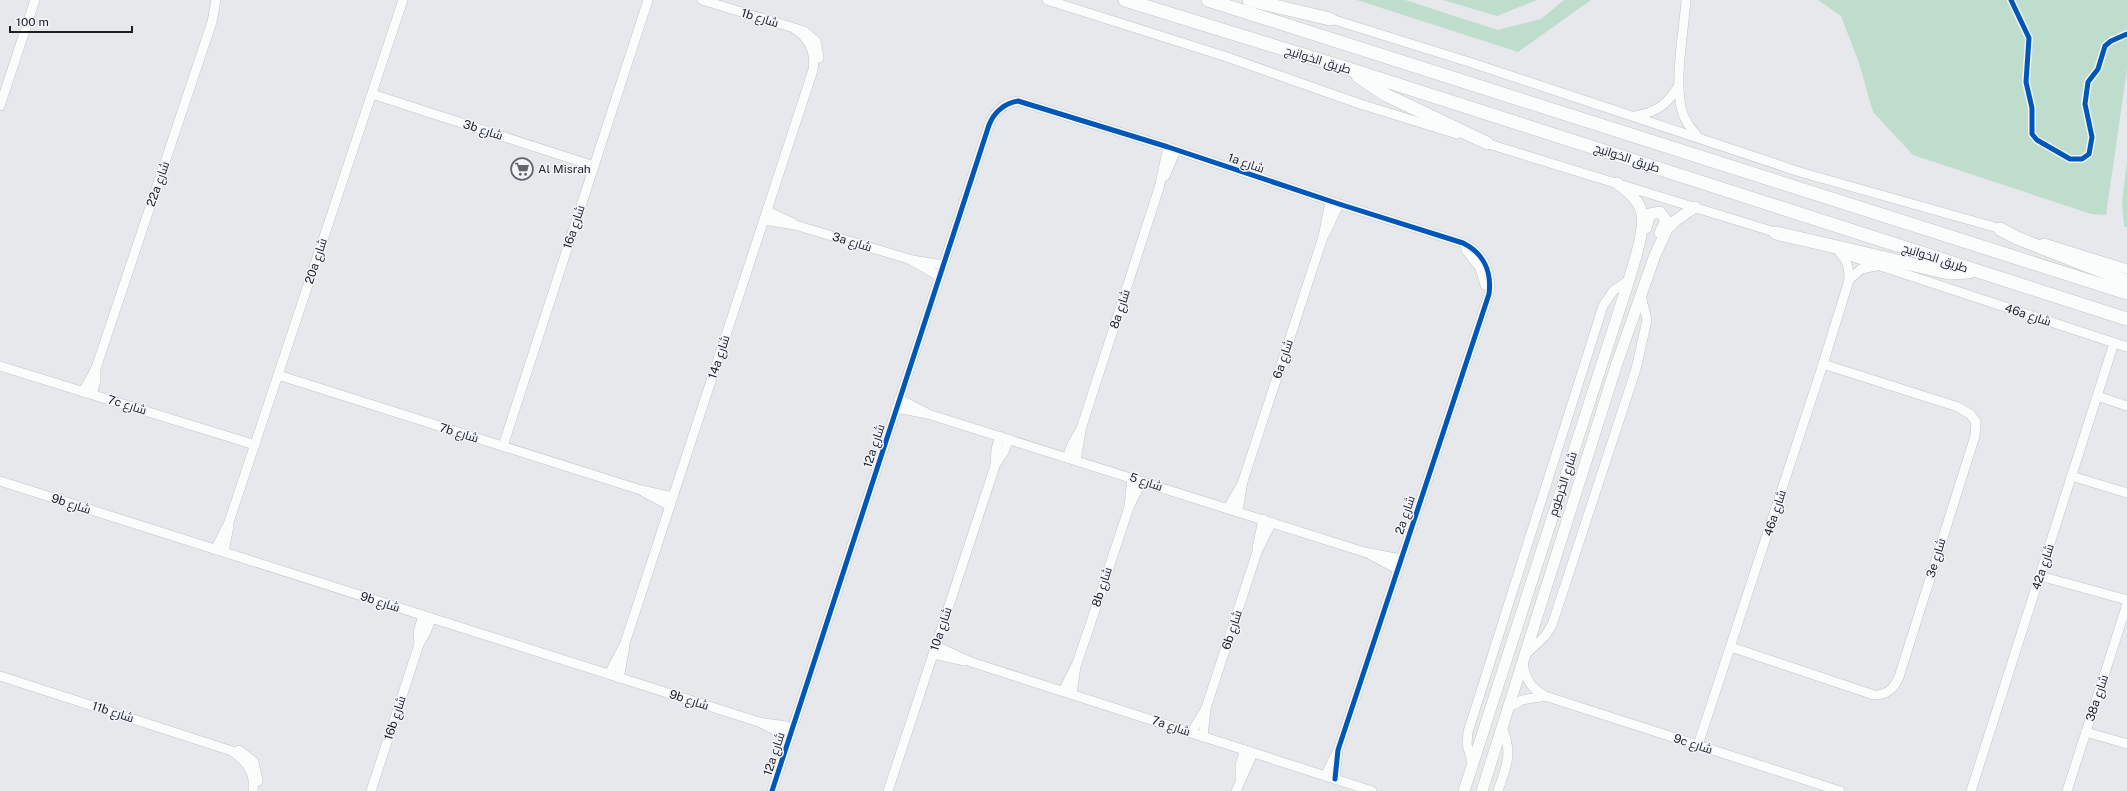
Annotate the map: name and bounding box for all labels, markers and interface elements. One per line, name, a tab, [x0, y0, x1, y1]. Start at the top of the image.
street label: 1b شارع	[739, 6, 780, 31]
scale bar	[10, 8, 132, 34]
text: 100 m	[16, 15, 49, 29]
street label: طريق الخوانيج	[1283, 43, 1353, 78]
street label: 3b شارع	[461, 117, 505, 144]
street label: طريق الخوانيج	[1592, 141, 1662, 176]
street label: 1a شارع	[1226, 150, 1266, 177]
supermarket icon: Al Misrah	[509, 156, 535, 182]
street label: 22a شارع	[144, 159, 173, 209]
place label: Al Misrah	[538, 162, 591, 176]
street label: 16a شارع	[560, 203, 589, 251]
street label: 3a شارع	[830, 229, 873, 256]
street label: 20a شارع	[302, 236, 331, 286]
street label: طريق الخوانيج	[1900, 241, 1970, 276]
street label: 8a شارع	[1107, 287, 1134, 331]
street label: 46a شارع	[2003, 301, 2053, 330]
street label: 14a شارع	[705, 333, 734, 381]
street label: 6a شارع	[1270, 338, 1297, 381]
street label: 7c شارع	[106, 392, 148, 418]
street label: 7b شارع	[437, 420, 480, 447]
street label: 12a شارع	[860, 422, 889, 470]
street label: شارع الخرطوم	[1546, 450, 1581, 518]
street label: شارع 5	[1127, 470, 1164, 495]
street label: 46a شارع	[1761, 488, 1790, 538]
street label: 9b شارع	[49, 491, 93, 518]
street label: 2a شارع	[1392, 494, 1419, 536]
street label: 3e شارع	[1923, 537, 1950, 580]
street label: 42a شارع	[2029, 542, 2058, 592]
street label: 8b شارع	[1089, 565, 1116, 609]
street label: 9b شارع	[358, 589, 402, 616]
street label: 10a شارع	[927, 605, 956, 653]
street label: 6b شارع	[1219, 608, 1246, 652]
street label: 38a شارع	[2083, 673, 2112, 723]
street label: 9b شارع	[667, 687, 711, 714]
street label: 16b شارع	[381, 694, 410, 742]
street label: 11b شارع	[90, 699, 136, 726]
street label: 7a شارع	[1149, 713, 1192, 740]
street label: 12a شارع	[760, 730, 789, 778]
street label: 9c شارع	[1671, 731, 1714, 758]

